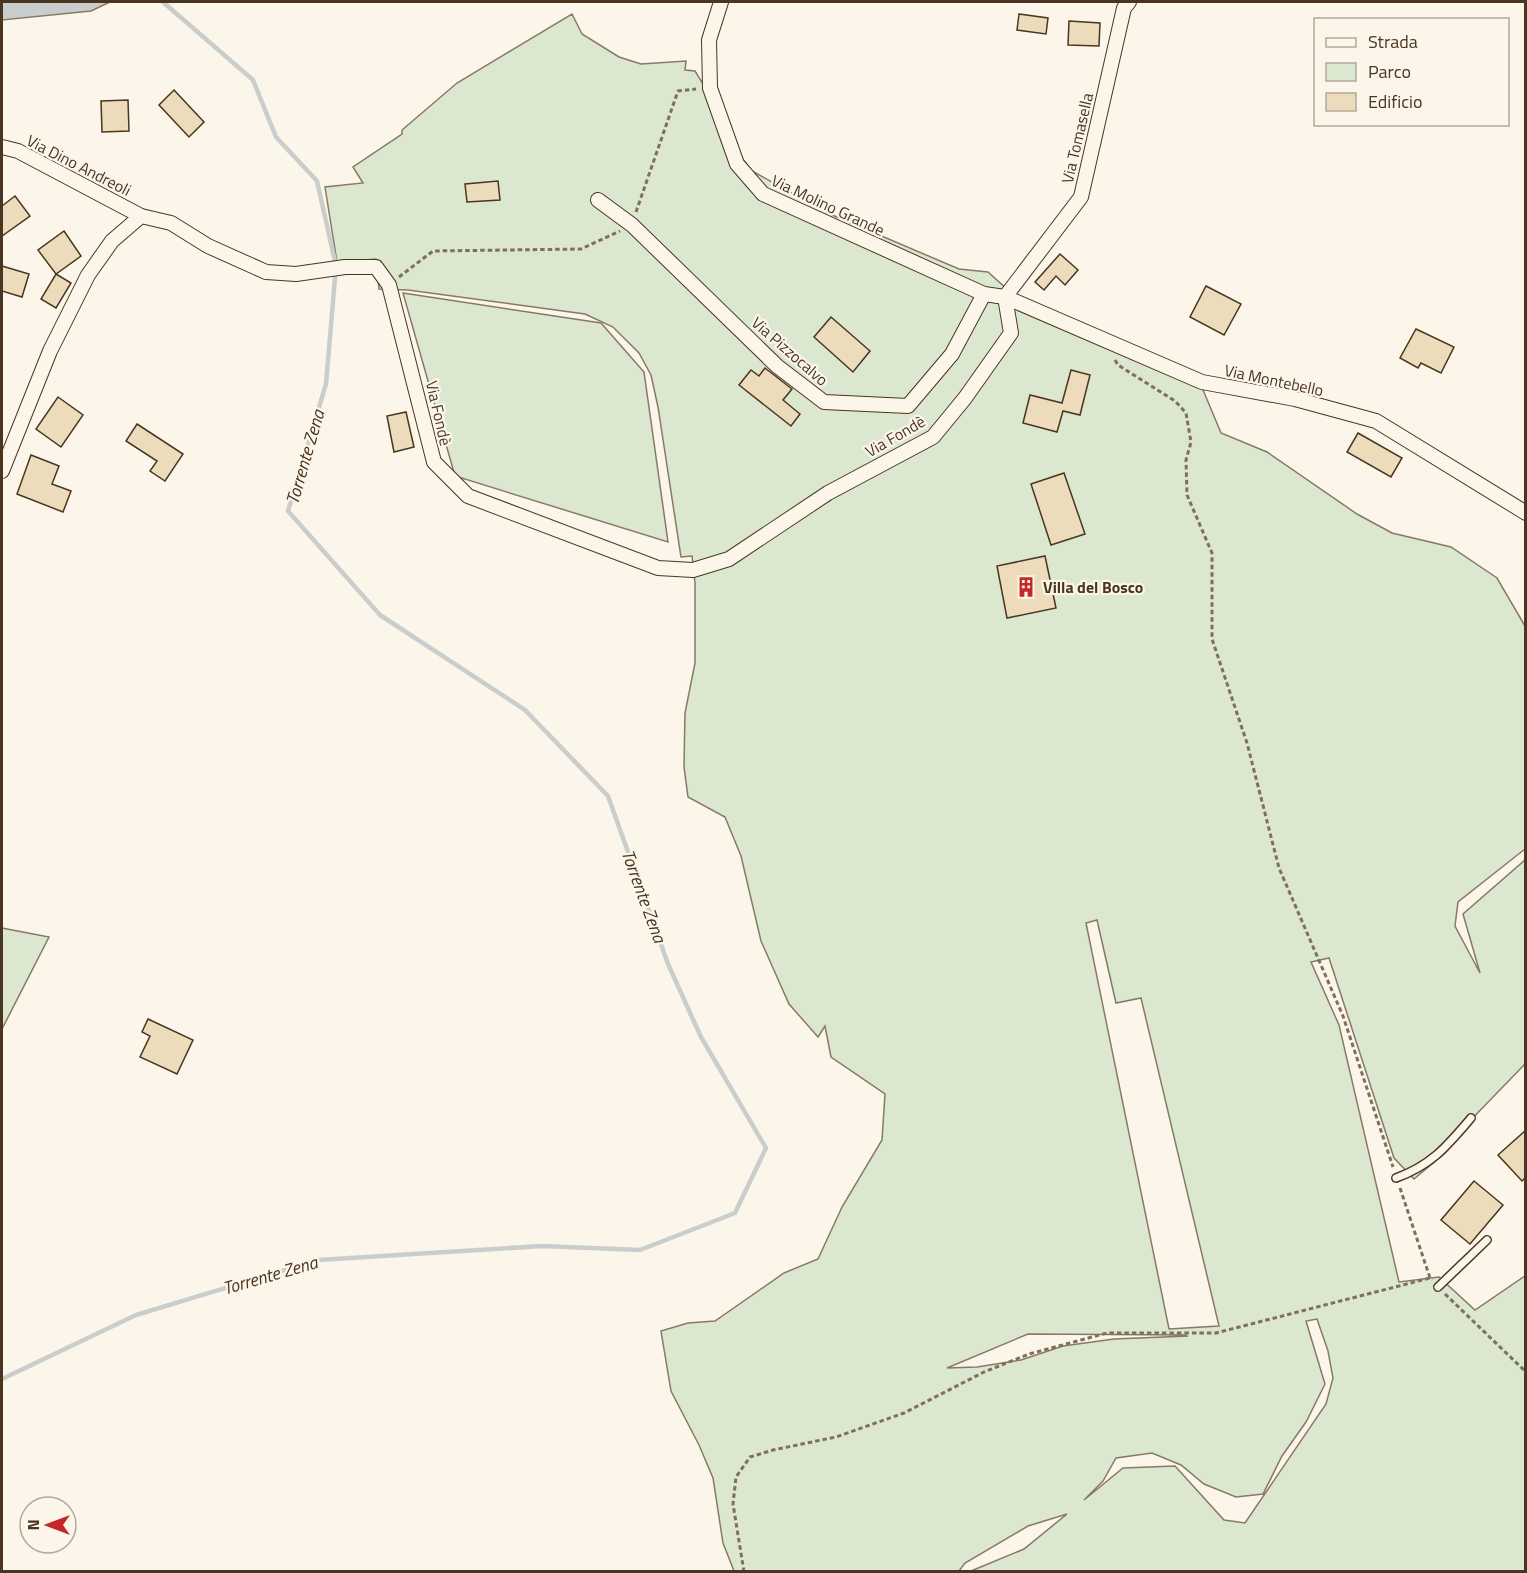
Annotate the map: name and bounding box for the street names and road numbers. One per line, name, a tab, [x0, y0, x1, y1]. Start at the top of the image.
street label: Via Tomasella	[1055, 90, 1099, 186]
street label: Via Dino Andreoli	[23, 128, 135, 202]
street label: Via Molino Grande	[767, 168, 889, 242]
street label: Via Pizzocalvo	[746, 311, 834, 391]
street label: Via Montebello	[1222, 358, 1326, 402]
street label: Via Fondè	[420, 378, 458, 448]
street label: Via Fondè	[860, 409, 930, 463]

